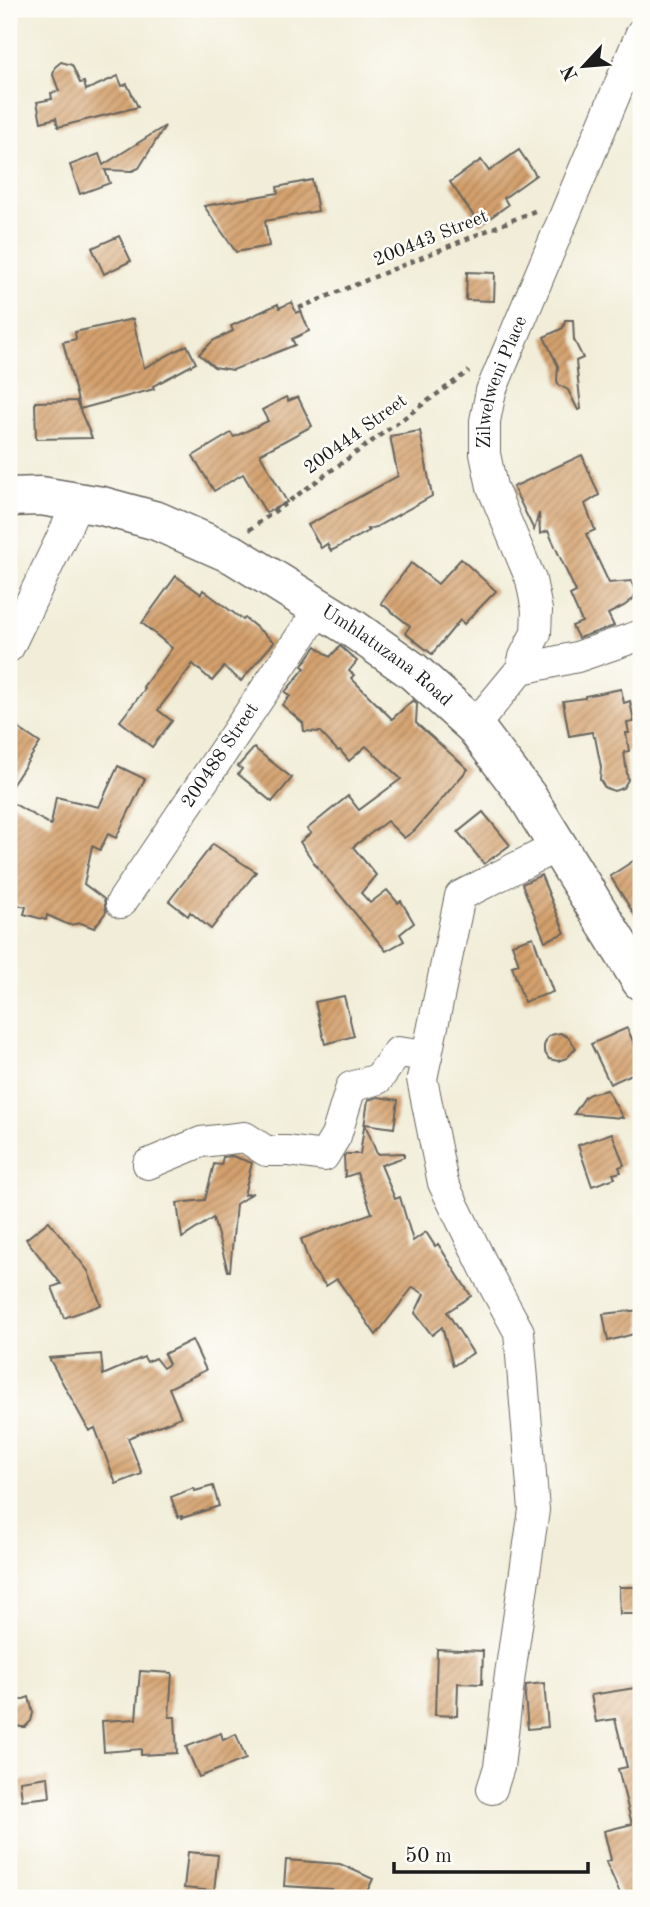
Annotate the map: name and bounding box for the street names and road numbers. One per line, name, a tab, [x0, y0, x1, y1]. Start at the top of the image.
street label: 200443 Street	[371, 207, 491, 271]
street label: Zilwelweni Place	[475, 313, 531, 448]
street label: 200444 Street	[301, 392, 411, 478]
street label: Umhlatuzana Road	[318, 602, 455, 710]
street label: 200488 Street	[179, 700, 263, 811]

